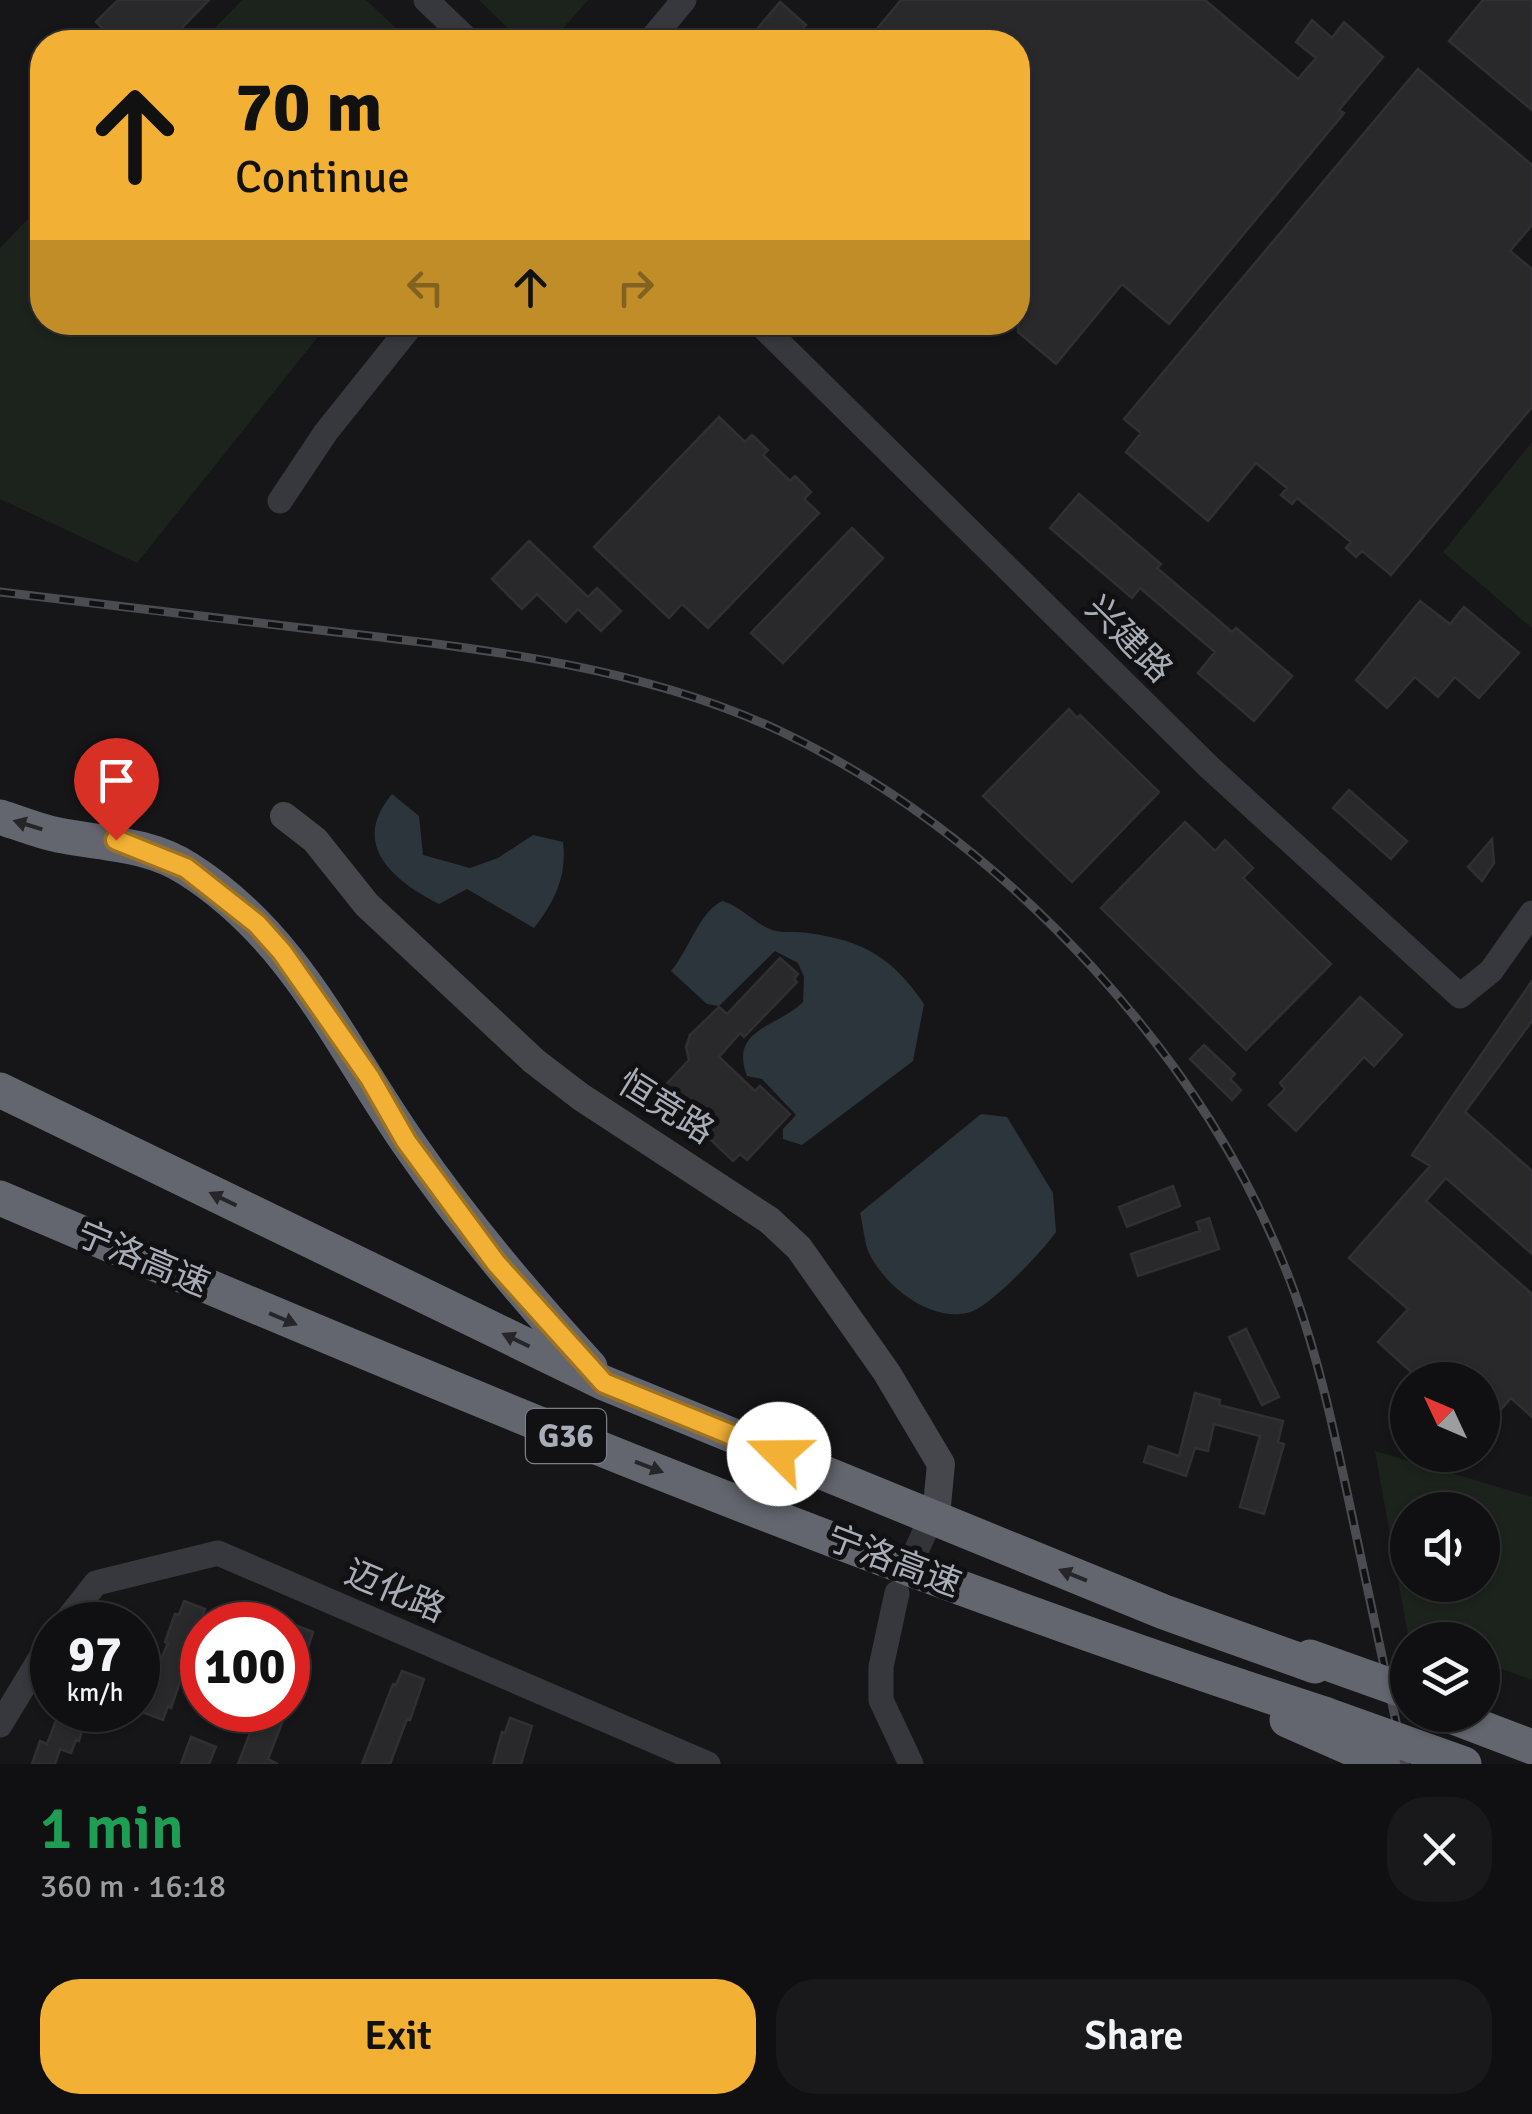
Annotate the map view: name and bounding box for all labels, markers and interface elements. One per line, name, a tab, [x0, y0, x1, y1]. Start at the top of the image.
text: 70 m	[235, 64, 383, 150]
icon: ahead	[70, 70, 200, 200]
text: Continue	[235, 150, 410, 205]
icon: left	[398, 260, 453, 315]
icon: ahead	[503, 260, 558, 315]
icon: right	[608, 260, 663, 315]
street label: 兴建路	[1077, 587, 1181, 691]
pin	[74, 738, 159, 841]
icon: arrive	[89, 753, 144, 808]
one-way arrow	[12, 817, 42, 832]
street label: 恒竞路	[610, 1061, 722, 1153]
one-way arrow	[209, 1190, 238, 1207]
street label: 宁洛高速	[70, 1212, 216, 1306]
one-way arrow	[268, 1311, 298, 1327]
one-way arrow	[501, 1332, 530, 1349]
north arrow	[1390, 1362, 1500, 1472]
map controls	[1390, 1362, 1500, 1732]
position arrow	[727, 1402, 831, 1506]
road number: G36	[526, 1409, 606, 1463]
one-way arrow	[634, 1460, 664, 1476]
button: sound	[1390, 1492, 1500, 1602]
street label: 宁洛高速	[821, 1516, 967, 1606]
street label: 迈化路	[338, 1551, 452, 1631]
one-way arrow	[1058, 1566, 1088, 1582]
speed limit sign: 100	[180, 1602, 310, 1732]
button: layers	[1390, 1622, 1500, 1732]
text: 97	[68, 1624, 122, 1686]
text: km/h	[67, 1677, 123, 1708]
text: 1 min	[40, 1792, 184, 1866]
button: close	[1387, 1797, 1492, 1902]
text: 360 m · 16:18	[40, 1867, 226, 1906]
button: Exit	[40, 1979, 756, 2094]
button: Share	[776, 1979, 1492, 2094]

